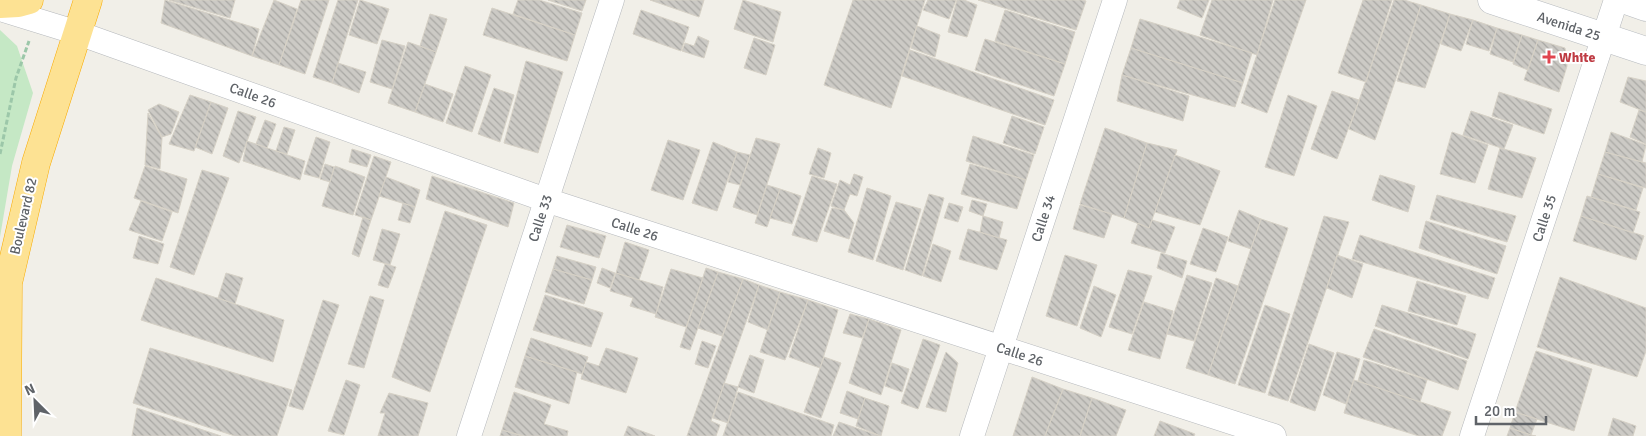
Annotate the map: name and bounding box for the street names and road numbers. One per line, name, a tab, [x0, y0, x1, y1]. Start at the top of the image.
street label: Avenida 25	[1535, 8, 1603, 45]
street label: Calle 26	[227, 79, 279, 112]
street label: Boulevard 82	[6, 176, 41, 256]
street label: Calle 33	[525, 192, 556, 244]
street label: Calle 34	[1028, 192, 1059, 244]
street label: Calle 35	[1529, 192, 1560, 244]
street label: Calle 26	[609, 214, 661, 245]
street label: Calle 26	[994, 339, 1046, 370]

